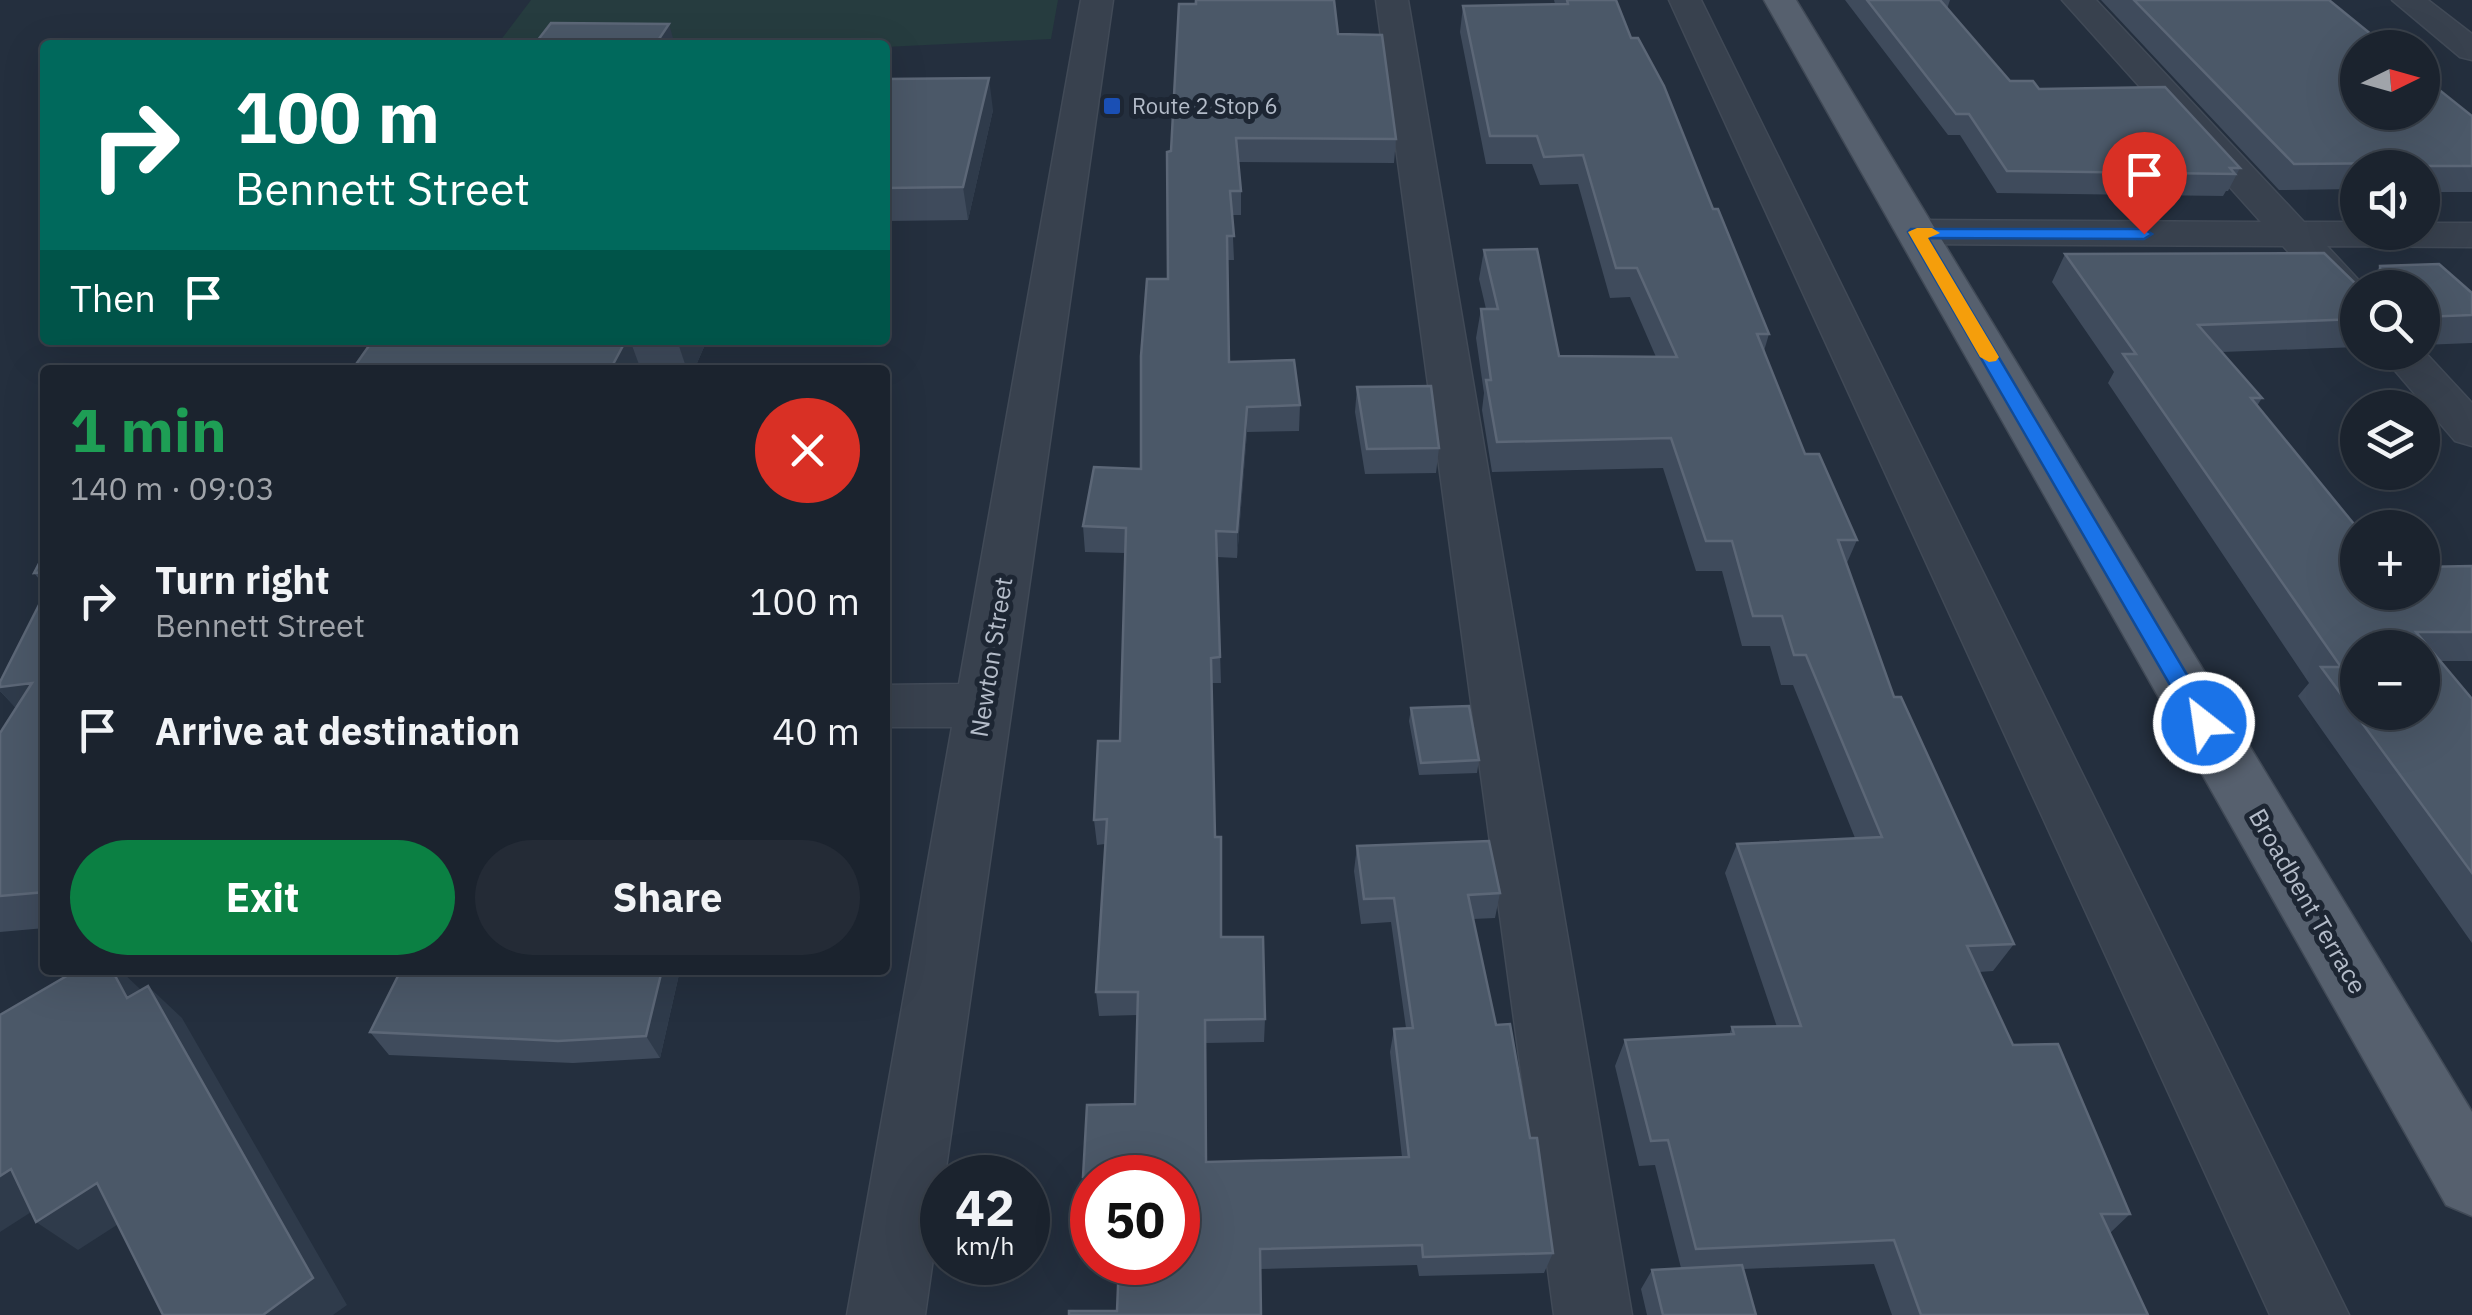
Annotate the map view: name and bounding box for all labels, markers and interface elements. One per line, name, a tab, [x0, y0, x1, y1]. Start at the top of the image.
north arrow	[2340, 30, 2440, 130]
map controls	[2340, 30, 2440, 730]
text: 100 m	[235, 71, 440, 162]
icon: right	[70, 80, 200, 210]
place label: Route 2 Stop 6	[1132, 91, 1278, 120]
marker: Route 2 Stop 6	[1101, 95, 1123, 117]
pin	[2102, 132, 2187, 235]
icon: arrive	[2117, 147, 2172, 202]
button: sound	[2340, 150, 2440, 250]
text: Bennett Street	[235, 159, 530, 217]
icon: arrive	[176, 270, 231, 325]
button: search	[2340, 270, 2440, 370]
text: Then	[70, 273, 156, 322]
text: 1 min	[70, 390, 227, 469]
button: layers	[2340, 390, 2440, 490]
button: close	[755, 398, 860, 503]
text: 140 m · 09:03	[70, 467, 275, 509]
button: +	[2340, 510, 2440, 610]
text: Turn right	[155, 555, 330, 604]
icon: right	[70, 573, 125, 628]
street label: Newton Street	[962, 574, 1019, 739]
text: 100 m	[749, 576, 860, 625]
text: Bennett Street	[155, 604, 365, 646]
button: −	[2340, 630, 2440, 730]
position arrow	[2152, 671, 2256, 775]
icon: arrive	[70, 703, 125, 758]
text: Arrive at destination	[155, 706, 520, 755]
text: 40 m	[772, 706, 860, 755]
street label: Broadbent Terrace	[2242, 802, 2375, 999]
button: Exit	[70, 840, 455, 955]
button: Share	[475, 840, 860, 955]
speed limit sign: 50	[1070, 1155, 1200, 1285]
text: 42	[955, 1175, 1015, 1240]
text: km/h	[956, 1229, 1014, 1262]

